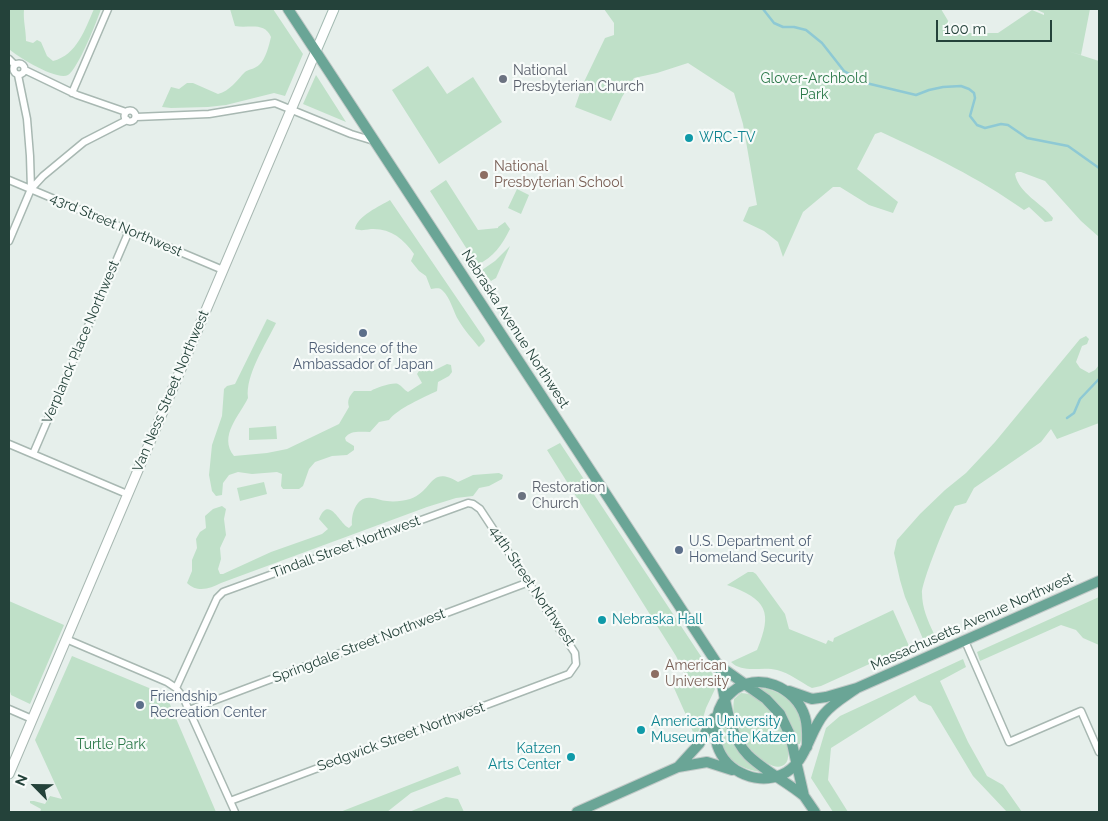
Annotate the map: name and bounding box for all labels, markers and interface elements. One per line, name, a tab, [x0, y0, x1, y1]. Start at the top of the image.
scale bar	[938, 10, 1054, 42]
text: 100 m	[944, 20, 986, 38]
place label: National Presbyterian Church	[513, 63, 644, 95]
park label: Glover-Archbold Park	[760, 71, 868, 104]
marker: National Presbyterian Church	[497, 73, 509, 85]
place label: WRC-TV	[699, 130, 755, 146]
marker: WRC-TV	[683, 132, 695, 144]
place label: National Presbyterian School	[494, 159, 623, 192]
marker: National Presbyterian School	[478, 169, 490, 181]
street label: 43rd Street Northwest	[47, 190, 185, 260]
street label: Nebraska Avenue Northwest	[457, 247, 573, 411]
street label: Verplanck Place Northwest	[39, 258, 123, 426]
street label: Van Ness Street Northwest	[129, 308, 213, 474]
marker: Residence of the Ambassador of Japan	[357, 327, 369, 339]
place label: Residence of the Ambassador of Japan	[293, 341, 433, 374]
place label: Restoration Church	[532, 480, 605, 512]
marker: Restoration Church	[516, 490, 528, 502]
street label: Tindall Street Northwest	[269, 512, 423, 582]
street label: 44th Street Northwest	[485, 523, 579, 649]
place label: U.S. Department of Homeland Security	[689, 534, 813, 566]
marker: U.S. Department of Homeland Security	[673, 544, 685, 556]
street label: Massachusetts Avenue Northwest	[868, 570, 1076, 674]
street label: Springdale Street Northwest	[270, 605, 448, 687]
place label: Nebraska Hall	[612, 612, 703, 628]
marker: Nebraska Hall	[596, 614, 608, 626]
place label: American University	[665, 658, 729, 690]
marker: American University	[649, 668, 661, 680]
place label: Friendship Recreation Center	[150, 689, 267, 722]
marker: Friendship Recreation Center	[134, 699, 146, 711]
street label: Sedgwick Street Northwest	[315, 699, 487, 775]
place label: American University Museum at the Katzen	[651, 714, 796, 746]
marker: American University Museum at the Katzen	[635, 724, 647, 736]
park label: Turtle Park	[76, 737, 146, 753]
place label: Katzen Arts Center	[488, 741, 561, 774]
marker: Katzen Arts Center	[565, 751, 577, 763]
north arrow	[10, 761, 60, 811]
text: N	[12, 772, 31, 788]

